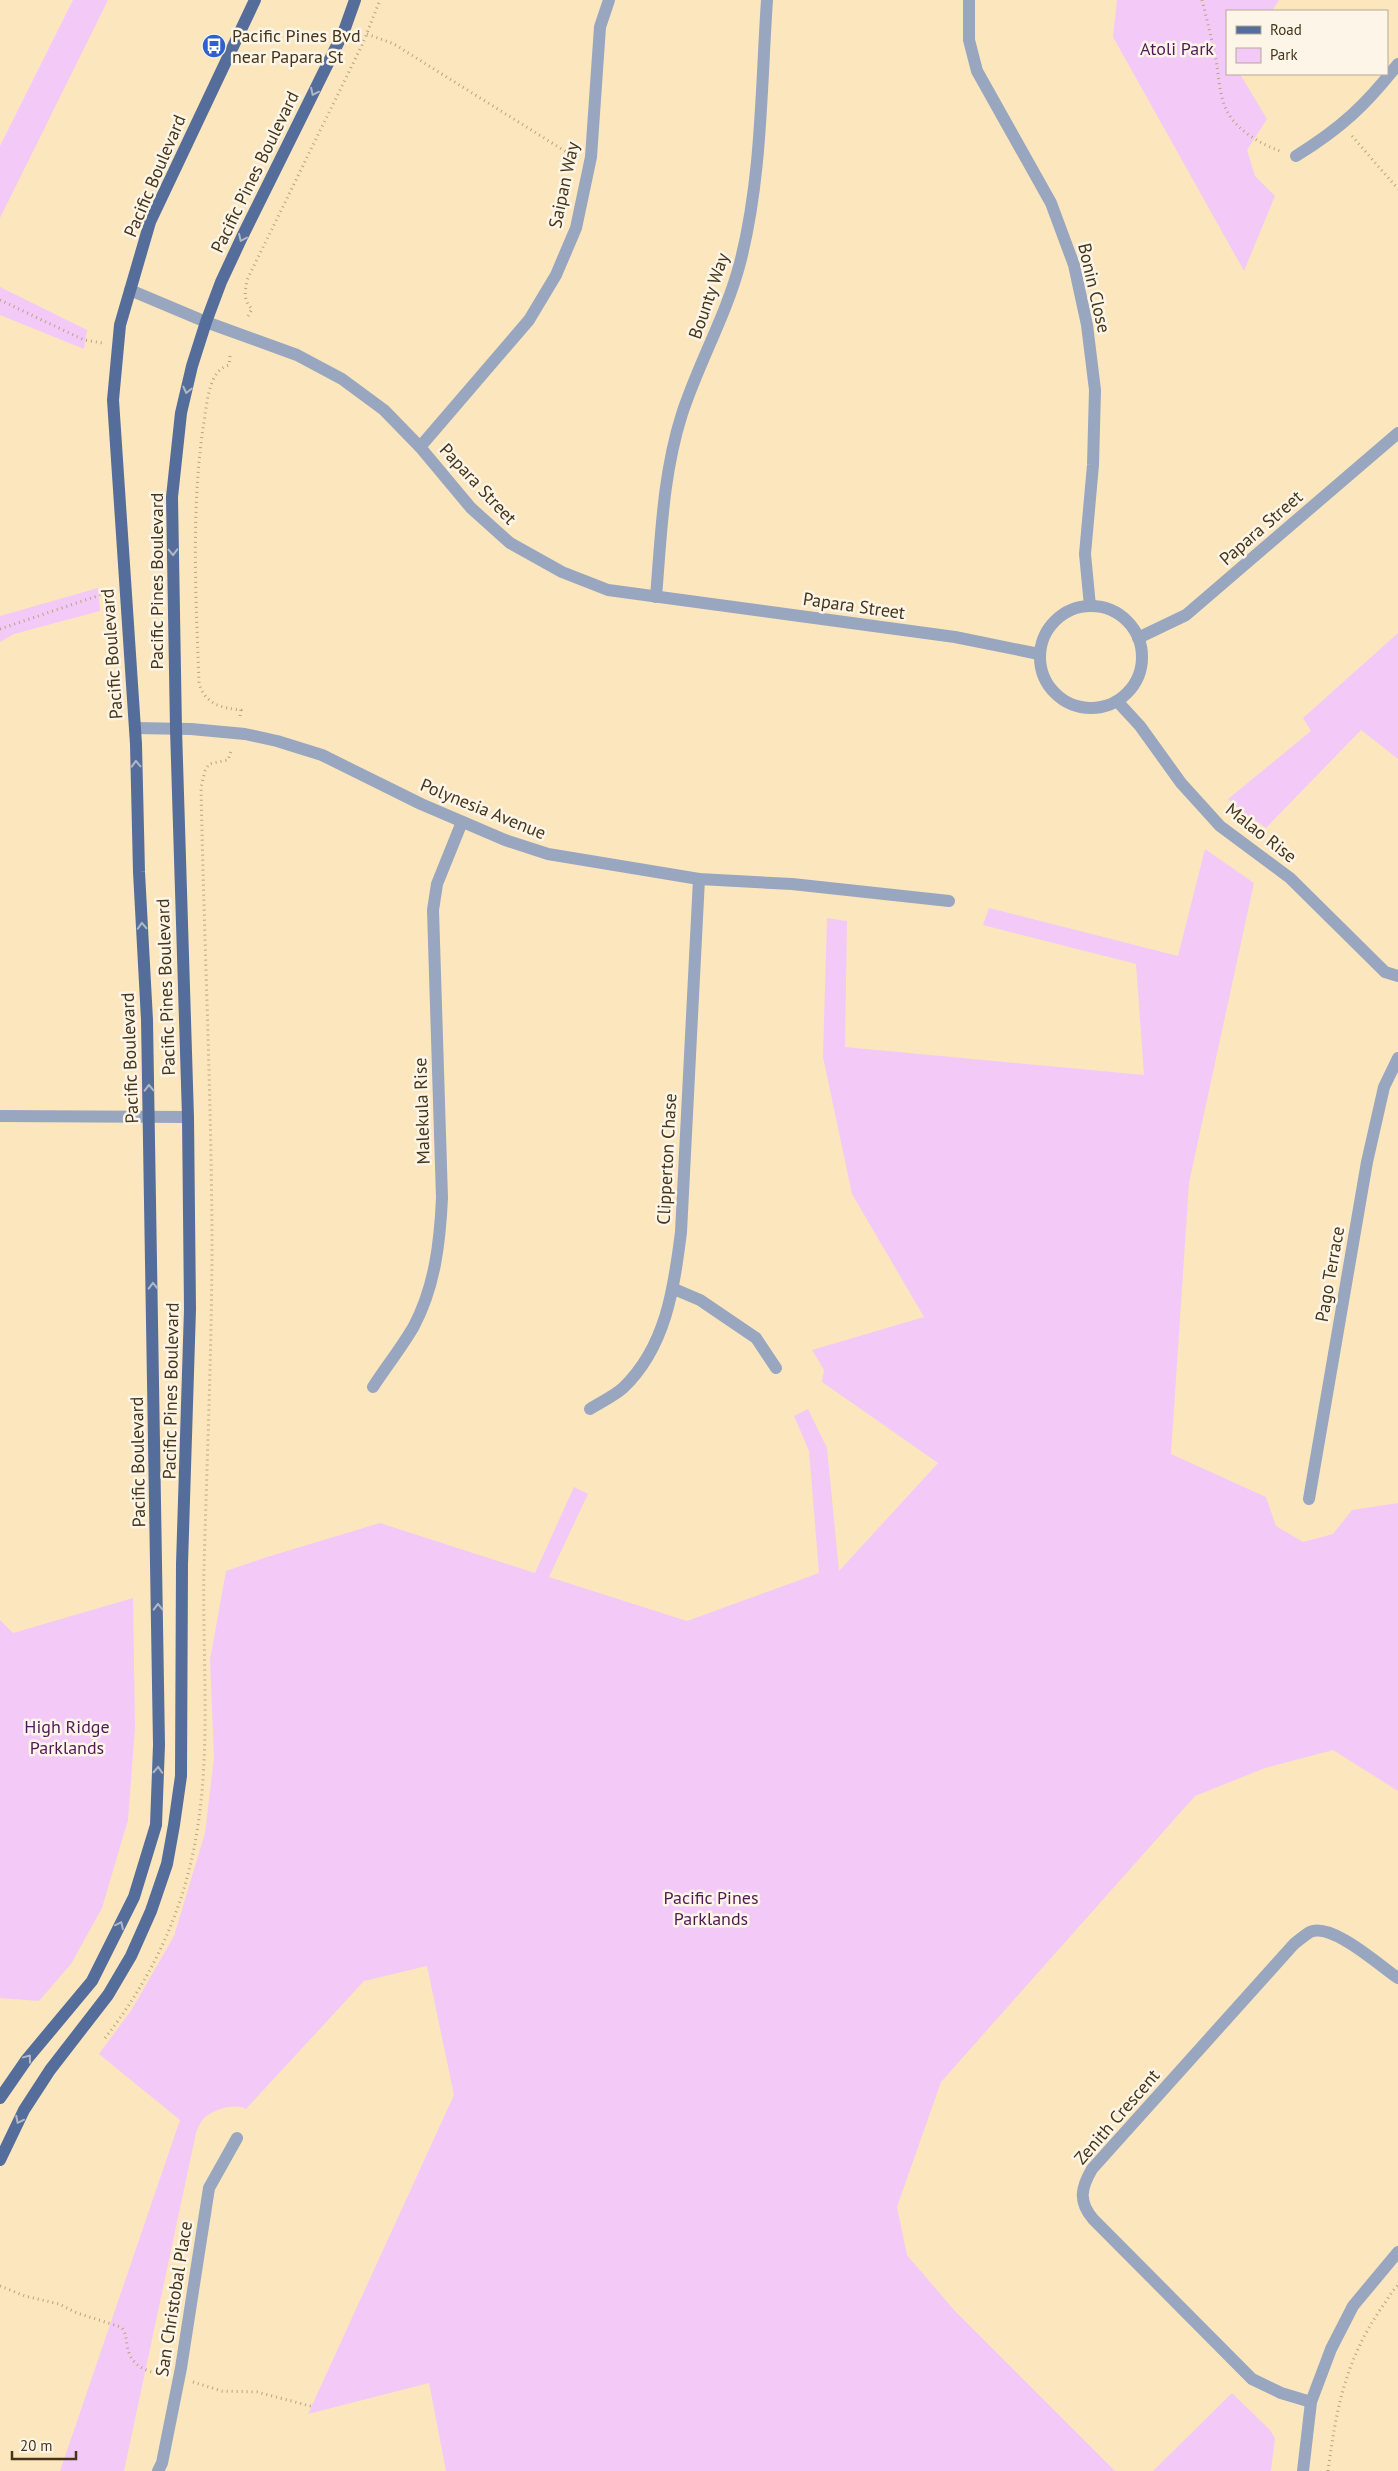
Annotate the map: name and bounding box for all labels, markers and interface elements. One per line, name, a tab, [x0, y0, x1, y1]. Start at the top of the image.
legend	[1226, 10, 1388, 75]
text: Road	[1270, 20, 1302, 39]
place label: Pacific Pines Bvd near Papara St	[232, 24, 361, 68]
bus stop icon: Pacific Pines Bvd near Papara St	[201, 33, 227, 59]
park label: Atoli Park	[1140, 37, 1214, 60]
text: Park	[1270, 45, 1298, 64]
street label: Pacific Pines Boulevard	[205, 87, 304, 256]
one-way arrow	[310, 87, 320, 96]
street label: Pacific Boulevard	[118, 111, 191, 240]
street label: Saipan Way	[543, 139, 584, 230]
one-way arrow	[237, 233, 248, 242]
street label: Bonin Close	[1073, 241, 1116, 335]
street label: Bounty Way	[683, 249, 734, 342]
one-way arrow	[182, 386, 193, 395]
street label: Papara Street	[435, 438, 522, 529]
street label: Papara Street	[1214, 485, 1307, 570]
street label: Pacific Pines Boulevard	[145, 492, 168, 670]
one-way arrow	[168, 548, 178, 556]
street label: Papara Street	[802, 587, 907, 624]
street label: Pacific Boulevard	[95, 588, 128, 720]
one-way arrow	[131, 759, 142, 767]
street label: Polynesia Avenue	[417, 773, 549, 844]
street label: Malao Rise	[1221, 798, 1302, 868]
street label: Pacific Pines Boulevard	[151, 898, 180, 1076]
one-way arrow	[137, 922, 148, 930]
street label: Pacific Boulevard	[116, 992, 143, 1124]
street label: Malekula Rise	[408, 1057, 435, 1165]
one-way arrow	[144, 1084, 154, 1092]
street label: Clipperton Chase	[652, 1093, 681, 1225]
street label: Pago Terrace	[1310, 1224, 1349, 1324]
one-way arrow	[148, 1281, 158, 1289]
street label: Pacific Pines Boulevard	[157, 1302, 184, 1480]
street label: Pacific Boulevard	[125, 1396, 150, 1528]
one-way arrow	[153, 1603, 163, 1610]
park label: High Ridge Parklands	[24, 1715, 110, 1759]
one-way arrow	[153, 1765, 164, 1773]
park label: Pacific Pines Parklands	[664, 1886, 758, 1930]
one-way arrow	[113, 1922, 123, 1931]
one-way arrow	[22, 2055, 31, 2064]
street label: Zenith Crescent	[1069, 2064, 1164, 2169]
one-way arrow	[15, 2115, 25, 2124]
street label: San Christobal Place	[150, 2220, 197, 2378]
scale bar	[12, 2428, 76, 2460]
text: 20 m	[20, 2436, 53, 2455]

